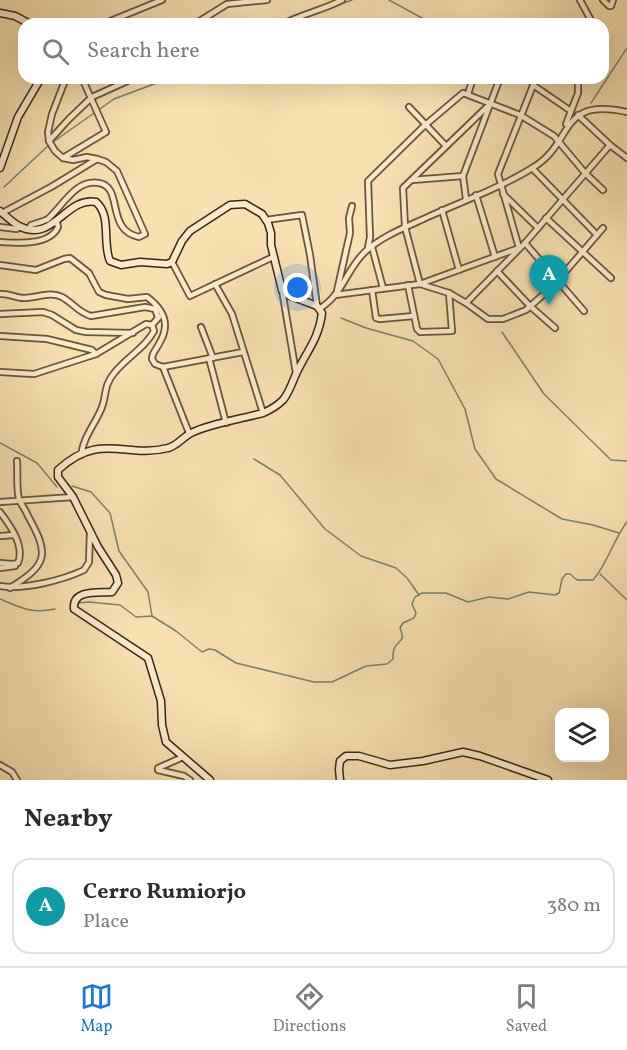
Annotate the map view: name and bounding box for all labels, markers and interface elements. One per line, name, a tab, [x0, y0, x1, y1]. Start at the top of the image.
search box	[18, 18, 609, 84]
icon: search	[39, 35, 72, 68]
text: Search here	[87, 36, 200, 67]
pin: A	[530, 256, 568, 305]
your location	[283, 273, 312, 302]
map controls	[555, 708, 609, 762]
button: layers	[555, 708, 609, 762]
text: Nearby	[24, 801, 113, 837]
text: Cerro Rumiorjo	[83, 877, 246, 908]
text: A	[38, 892, 53, 920]
text: 380 m	[547, 892, 601, 920]
text: Place	[83, 908, 129, 936]
tab: Map	[80, 980, 113, 1038]
tab: Directions	[273, 980, 346, 1038]
tab: Saved	[506, 980, 547, 1038]

